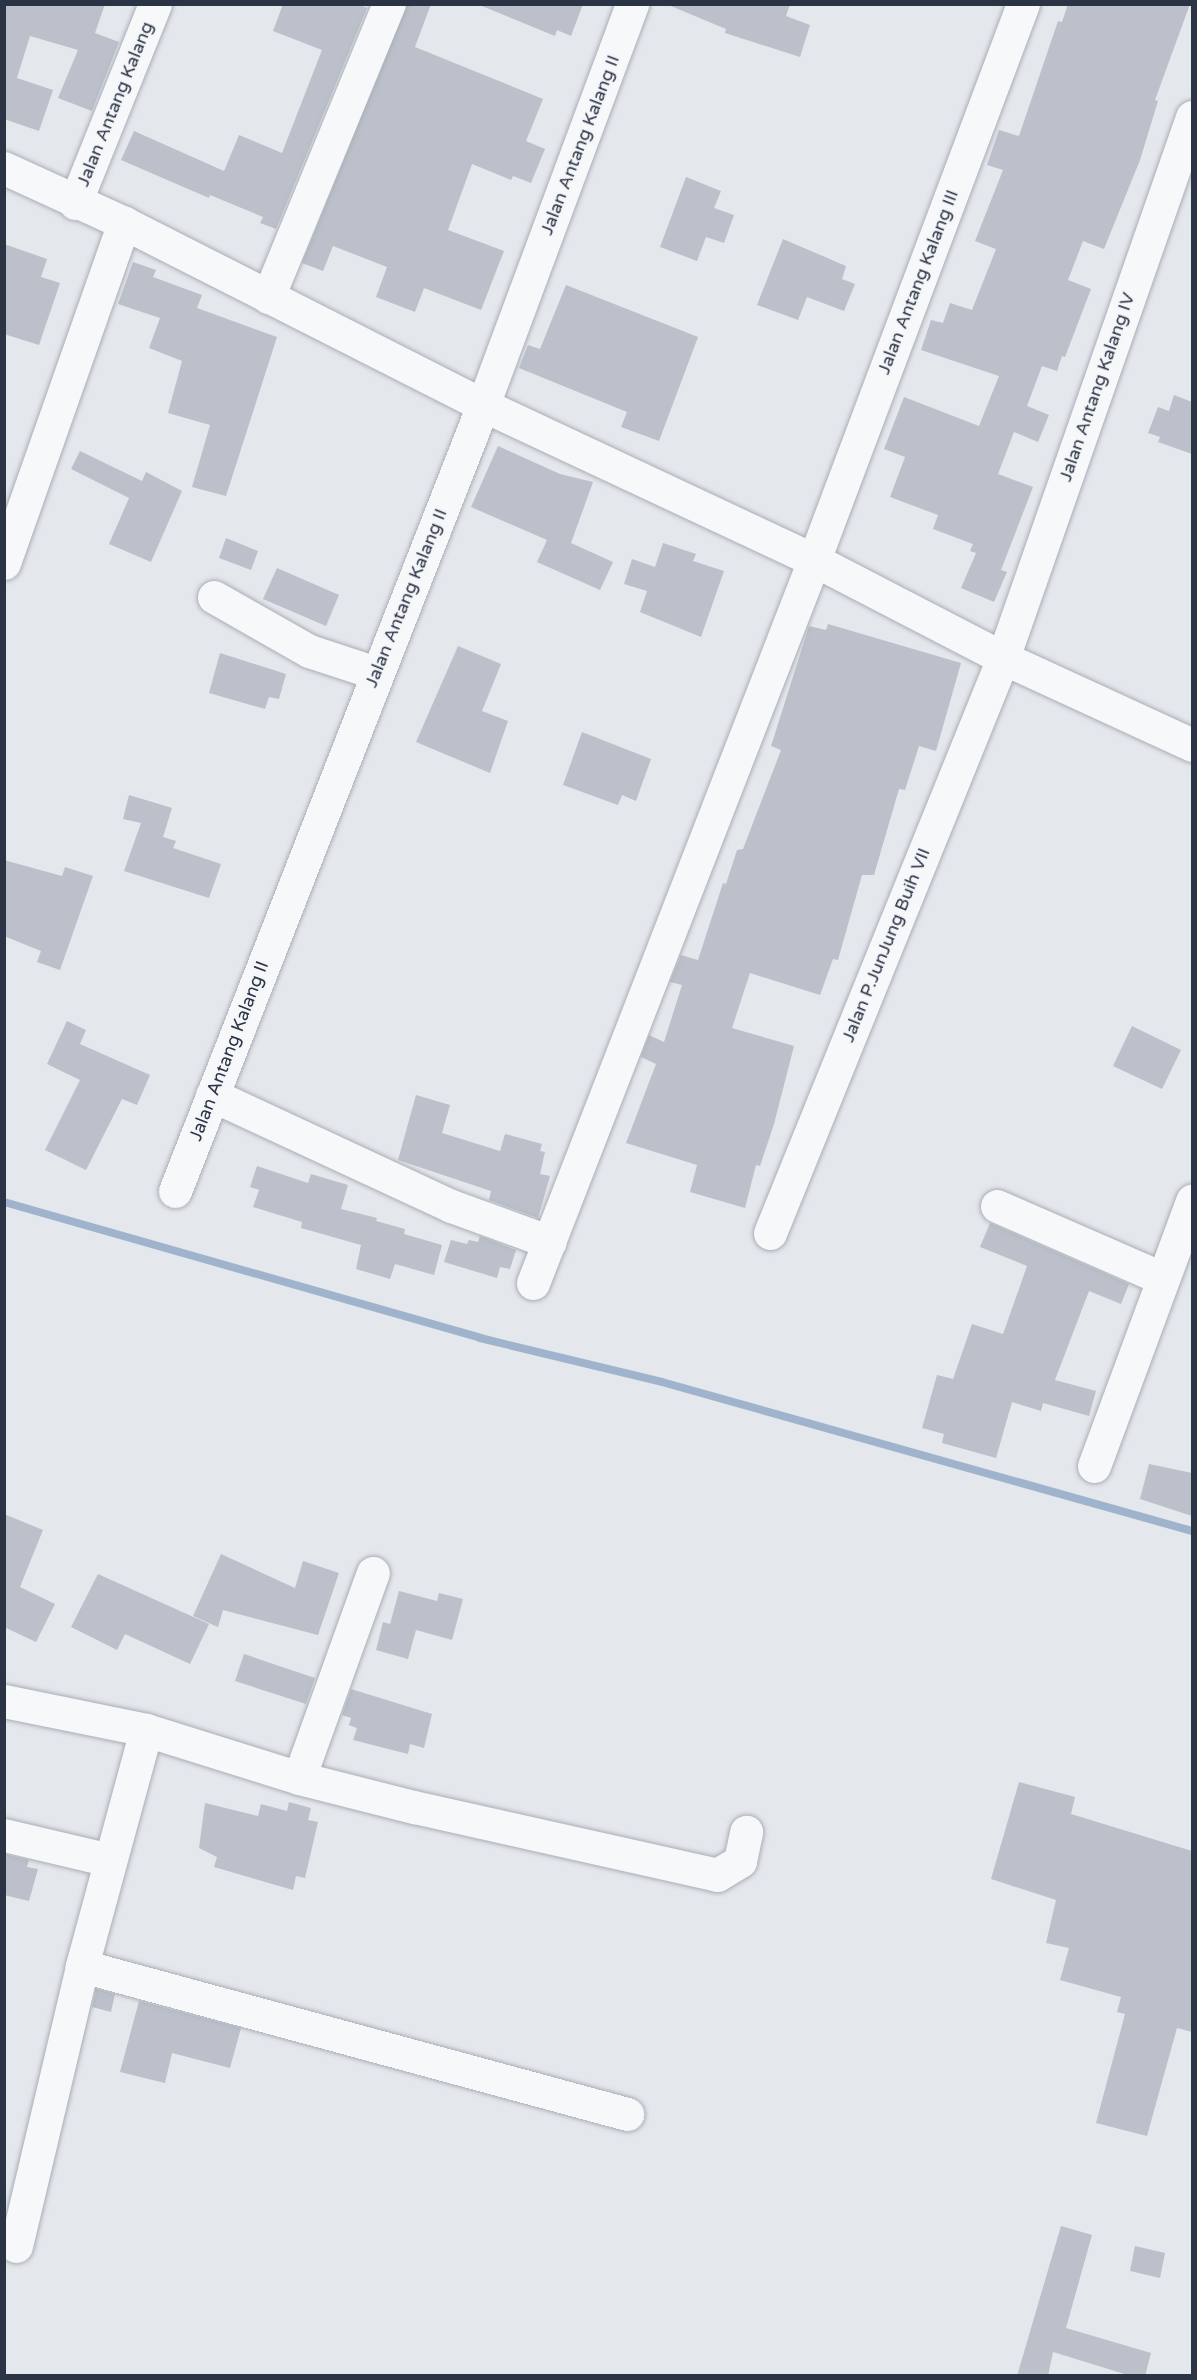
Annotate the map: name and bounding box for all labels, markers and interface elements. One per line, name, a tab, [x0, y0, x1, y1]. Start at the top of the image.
street label: Jalan Antang Kalang	[72, 18, 158, 190]
street label: Jalan Antang Kalang II	[536, 52, 624, 238]
street label: Jalan Antang Kalang III	[873, 187, 963, 377]
street label: Jalan Antang Kalang IV	[1055, 290, 1139, 484]
street label: Jalan Antang Kalang II	[360, 505, 452, 691]
street label: Jalan P.JunJung Buih VII	[837, 845, 935, 1045]
street label: Jalan Antang Kalang II	[185, 958, 273, 1144]

